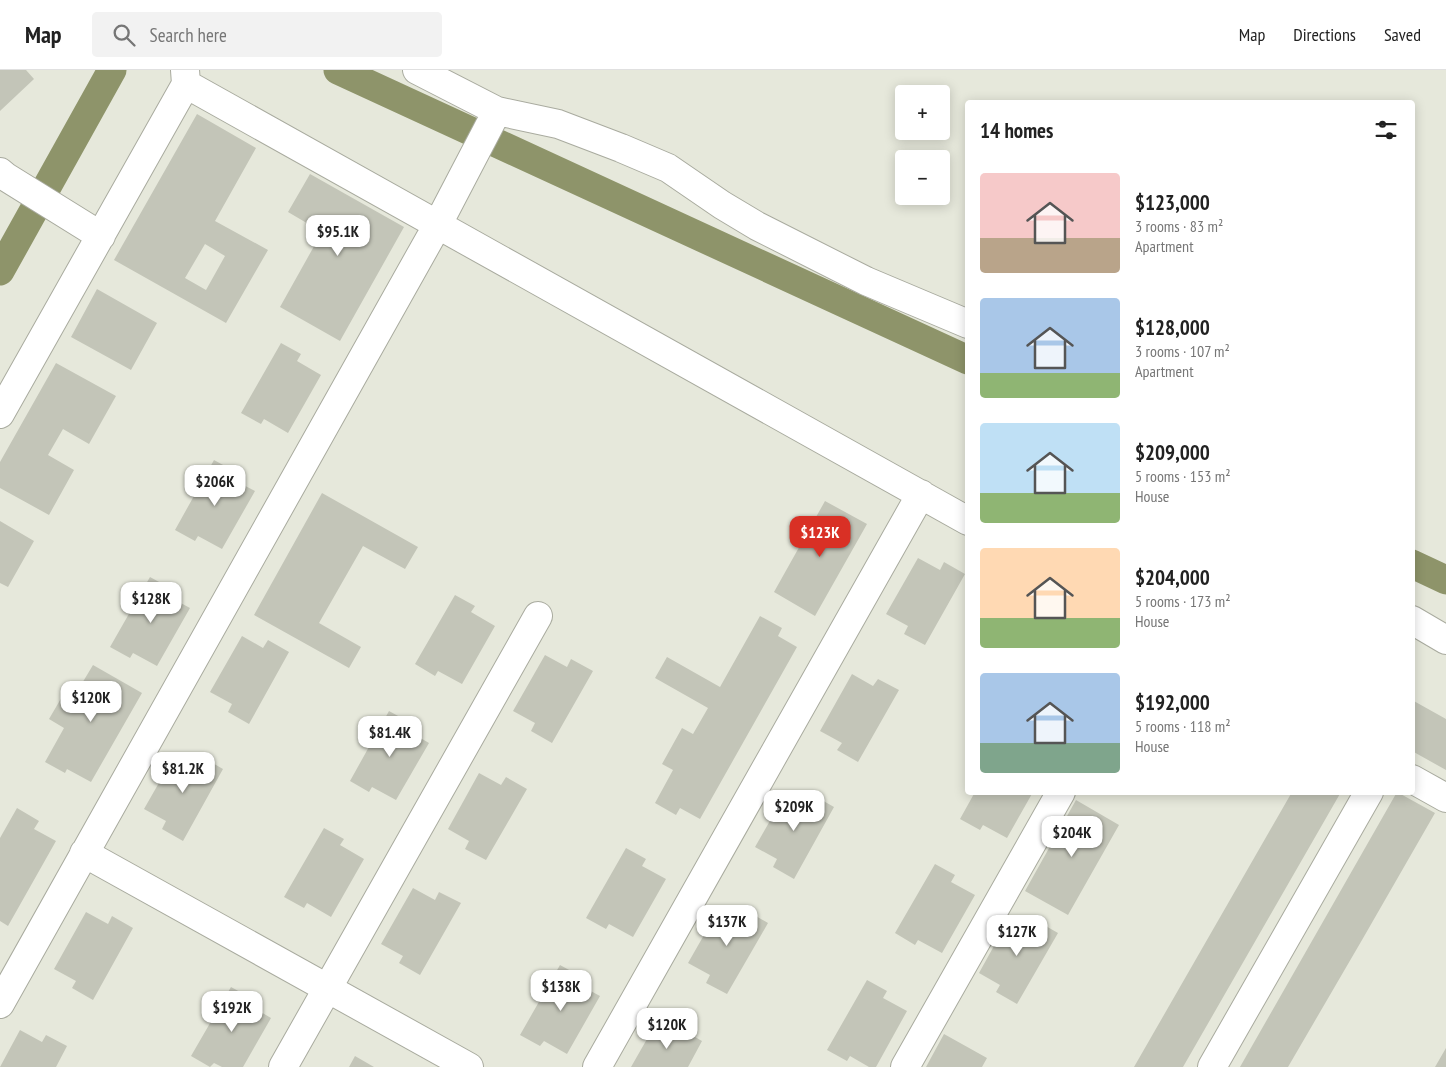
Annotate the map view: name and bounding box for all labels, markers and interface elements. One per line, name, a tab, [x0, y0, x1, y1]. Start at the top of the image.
search box	[92, 12, 442, 57]
text: Map	[25, 19, 62, 50]
icon: search	[110, 21, 138, 49]
text: Search here	[150, 23, 227, 47]
text: Map	[1239, 23, 1265, 46]
text: Directions	[1293, 23, 1356, 46]
text: Saved	[1384, 23, 1421, 46]
map controls	[895, 85, 950, 205]
button: +	[895, 85, 950, 140]
icon: filters	[1372, 116, 1400, 144]
text: 14 homes	[980, 117, 1053, 144]
button: −	[895, 150, 950, 205]
text: $123,000	[1135, 189, 1210, 216]
icon: home	[1020, 193, 1080, 253]
pin: $95.1K	[297, 214, 379, 257]
text: 3 rooms · 83 m²	[1135, 216, 1223, 236]
text: $95.1K	[317, 221, 359, 241]
text: Apartment	[1135, 236, 1194, 256]
text: $128,000	[1135, 314, 1210, 341]
icon: home	[1020, 318, 1080, 378]
text: 3 rooms · 107 m²	[1135, 341, 1230, 361]
text: Apartment	[1135, 361, 1194, 381]
text: $209,000	[1135, 439, 1210, 466]
icon: home	[1020, 443, 1080, 503]
pin: $206K	[180, 464, 250, 507]
text: 5 rooms · 153 m²	[1135, 466, 1231, 486]
text: $206K	[196, 471, 234, 491]
text: House	[1135, 486, 1169, 506]
pin: $123K	[785, 516, 855, 558]
text: $123K	[801, 522, 839, 542]
text: $204,000	[1135, 564, 1210, 591]
icon: home	[1020, 568, 1080, 628]
pin: $128K	[116, 582, 186, 624]
text: $128K	[132, 588, 170, 608]
text: 5 rooms · 173 m²	[1135, 591, 1231, 611]
text: House	[1135, 611, 1169, 631]
pin: $120K	[56, 680, 126, 723]
text: $120K	[72, 687, 110, 707]
text: $192,000	[1135, 689, 1210, 716]
icon: home	[1020, 693, 1080, 753]
pin: $81.4K	[349, 716, 431, 758]
text: 5 rooms · 118 m²	[1135, 716, 1231, 736]
text: $81.4K	[369, 722, 411, 742]
text: House	[1135, 736, 1169, 756]
pin: $81.2K	[142, 752, 224, 794]
text: $81.2K	[162, 758, 204, 778]
pin: $209K	[759, 790, 829, 832]
text: $209K	[775, 796, 813, 816]
pin: $204K	[1037, 816, 1107, 858]
text: $204K	[1053, 822, 1091, 842]
pin: $137K	[692, 904, 762, 947]
text: $137K	[708, 911, 746, 931]
pin: $127K	[982, 914, 1052, 957]
text: $127K	[998, 921, 1036, 941]
pin: $138K	[526, 970, 596, 1012]
text: $138K	[542, 976, 580, 996]
pin: $192K	[197, 990, 267, 1033]
text: $192K	[213, 997, 251, 1017]
pin: $120K	[632, 1008, 702, 1050]
text: $120K	[648, 1014, 686, 1034]

